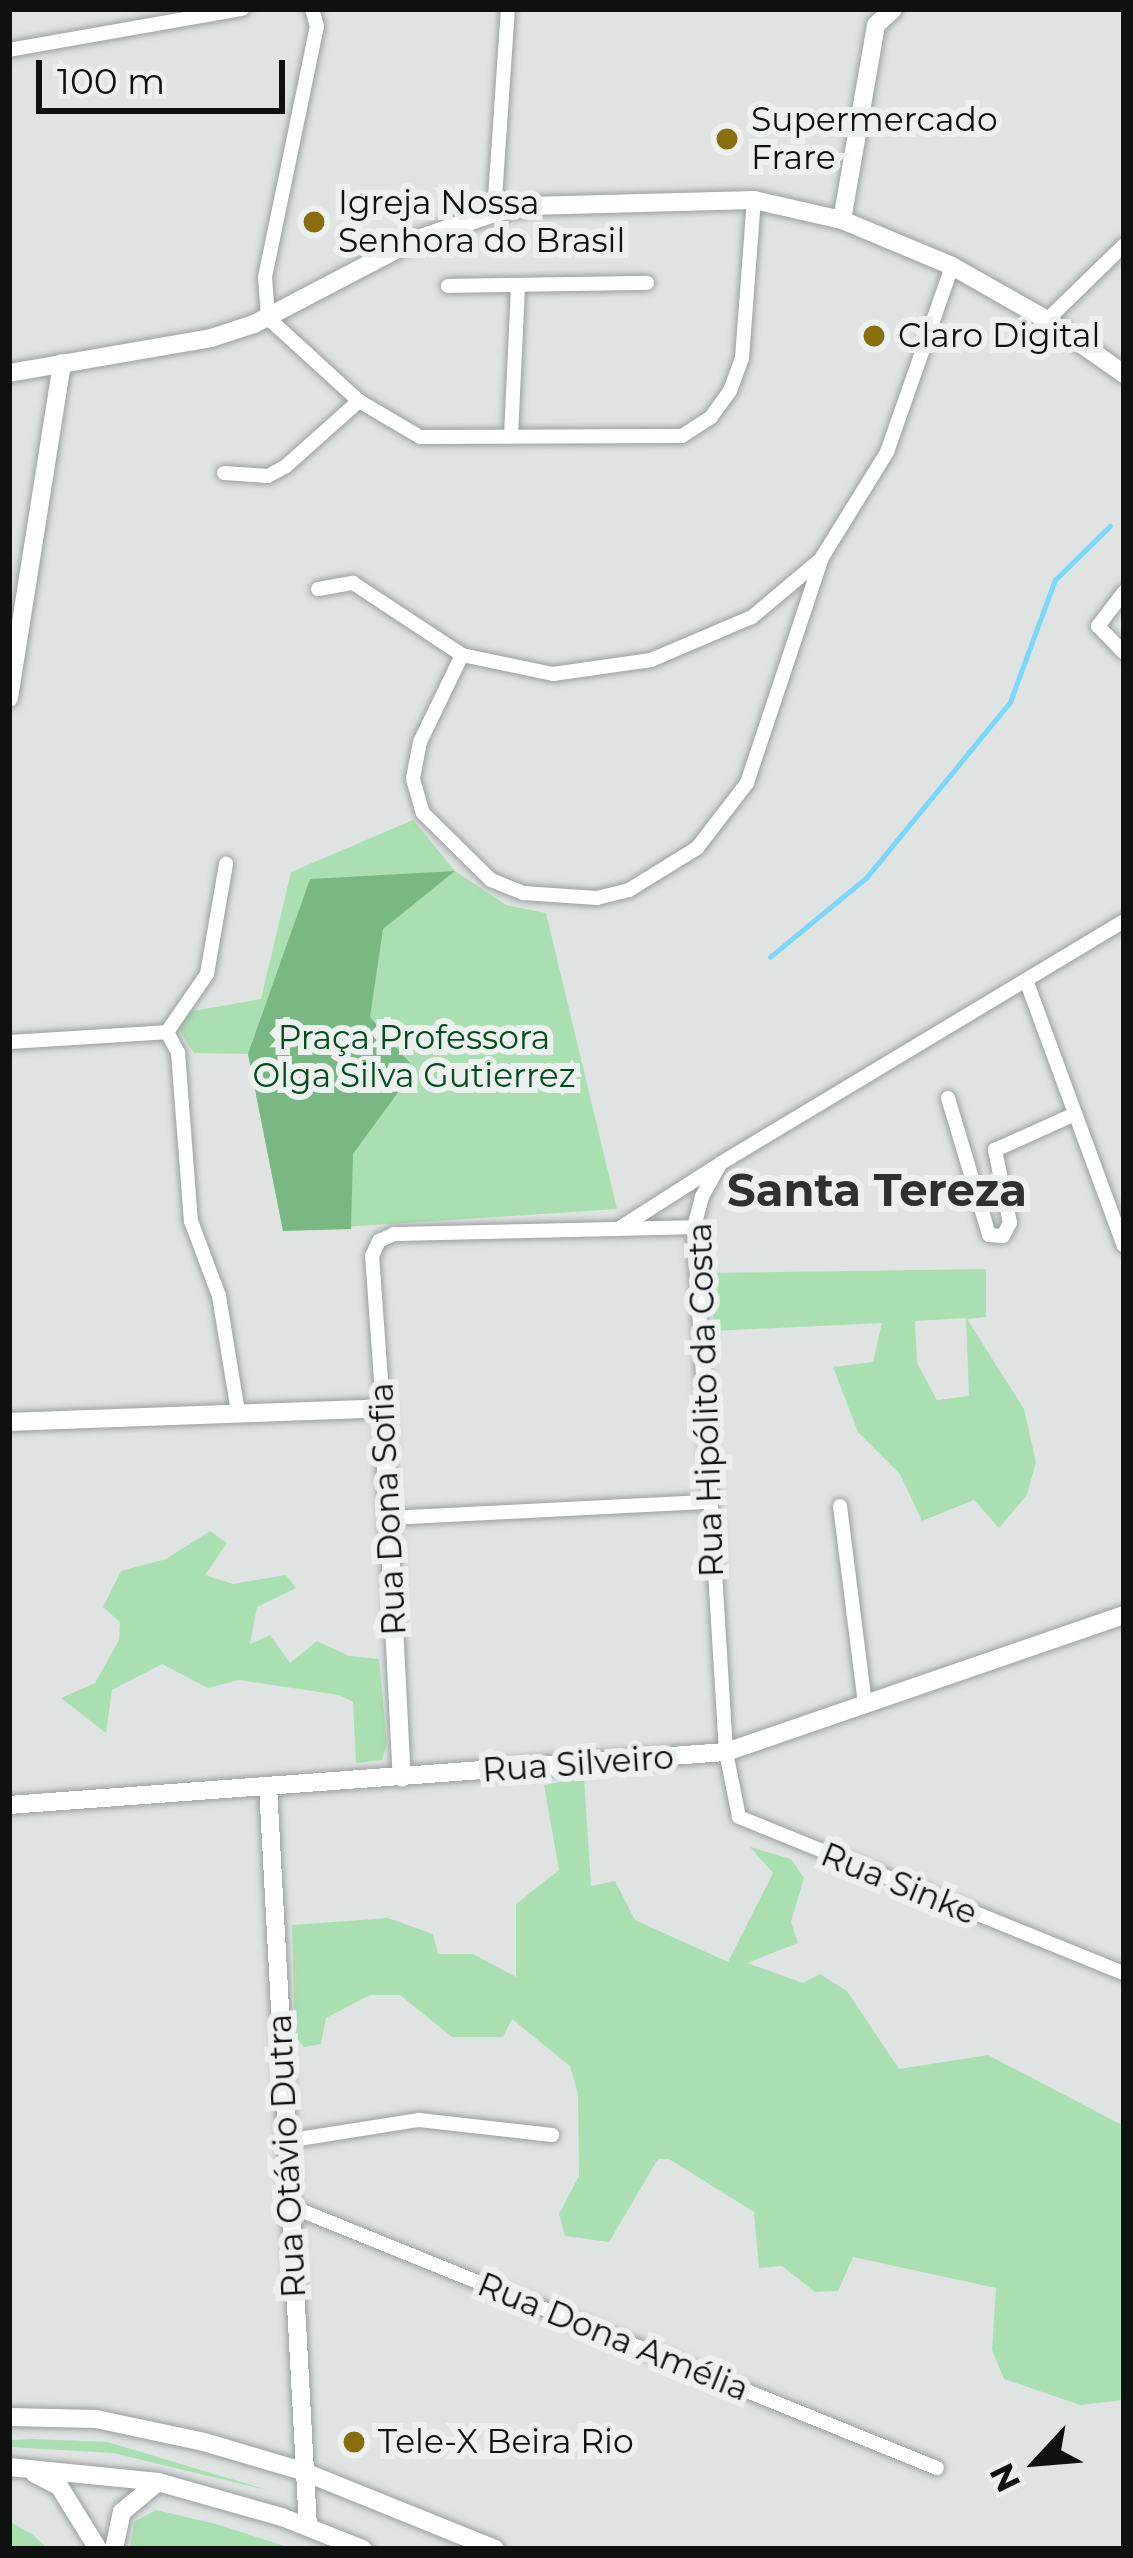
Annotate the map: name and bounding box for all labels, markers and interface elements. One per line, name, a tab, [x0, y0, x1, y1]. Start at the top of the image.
scale bar	[42, 36, 291, 110]
text: 100 m	[57, 59, 165, 103]
place label: Supermercado Frare	[751, 100, 998, 178]
marker: Supermercado Frare	[714, 126, 740, 152]
place label: Igreja Nossa Senhora do Brasil	[338, 183, 625, 261]
marker: Igreja Nossa Senhora do Brasil	[301, 209, 327, 235]
place label: Claro Digital	[898, 316, 1100, 356]
marker: Claro Digital	[861, 323, 887, 349]
park label: Praça Professora Olga Silva Gutierrez	[252, 1018, 576, 1096]
district label: Santa Tereza	[727, 1163, 1027, 1217]
street label: Rua Hipólito da Costa	[680, 1222, 732, 1578]
street label: Rua Dona Sofia	[362, 1382, 414, 1636]
street label: Rua Silveiro	[481, 1738, 675, 1790]
street label: Rua Sinke	[815, 1835, 983, 1933]
street label: Rua Otávio Dutra	[260, 2013, 314, 2299]
street label: Rua Dona Amélia	[472, 2265, 754, 2409]
north arrow	[977, 2402, 1097, 2522]
place label: Tele-X Beira Rio	[378, 2422, 634, 2462]
marker: Tele-X Beira Rio	[341, 2429, 367, 2455]
text: N	[981, 2457, 1028, 2499]

